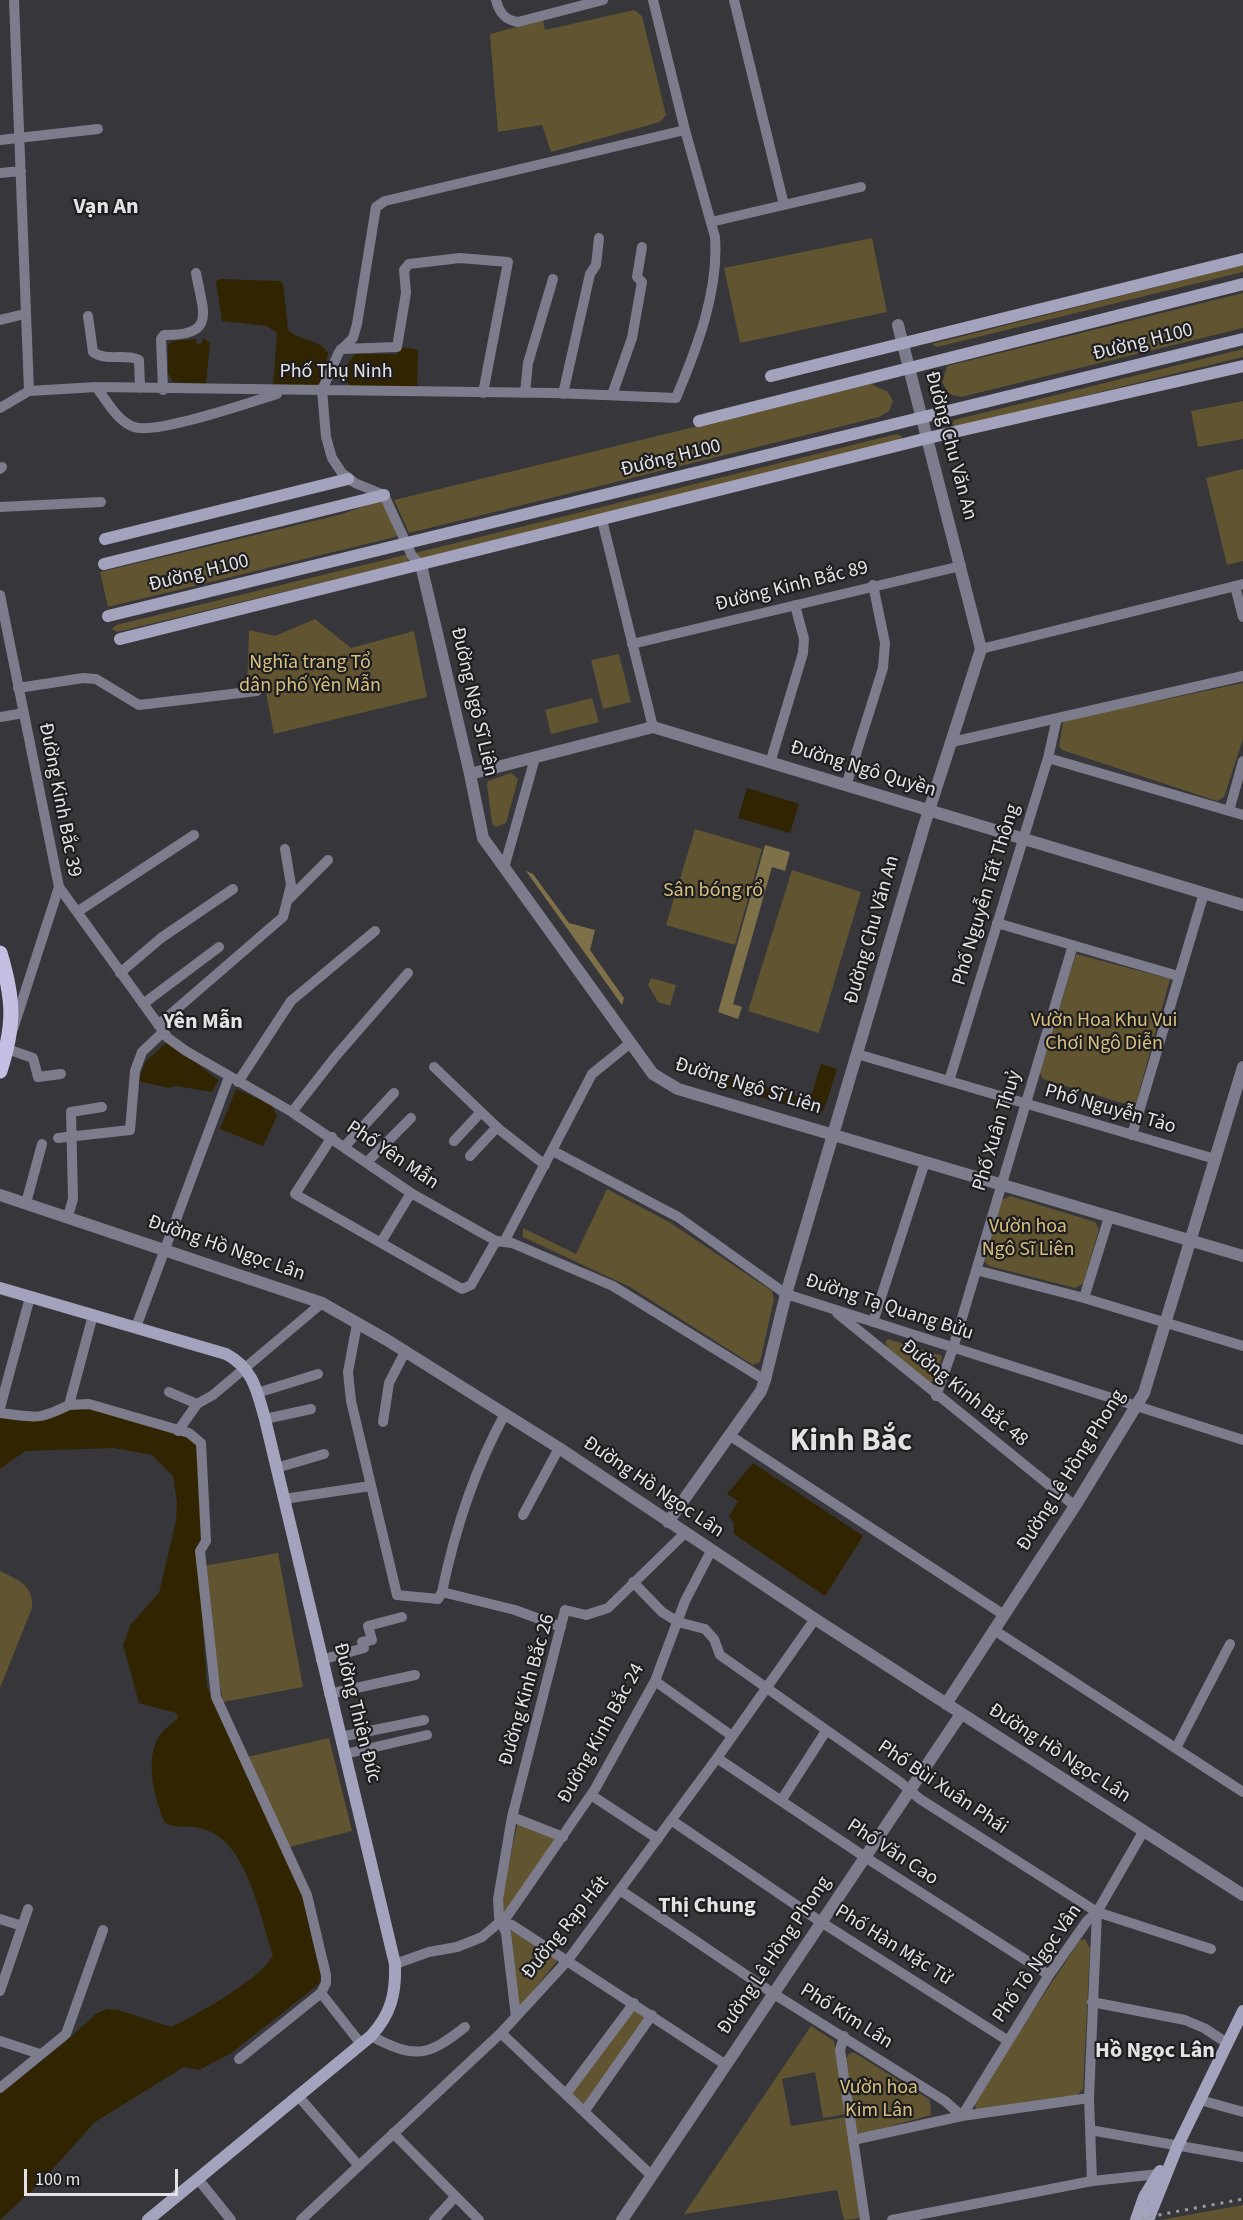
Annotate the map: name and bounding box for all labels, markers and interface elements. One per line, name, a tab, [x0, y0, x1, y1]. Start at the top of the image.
district label: Vạn An	[73, 195, 139, 221]
street label: Đường H100	[1090, 319, 1196, 367]
street label: Phố Thụ Ninh	[279, 361, 393, 385]
street label: Đường Chu Văn An	[919, 369, 981, 523]
street label: Đường H100	[618, 435, 724, 483]
street label: Đường H100	[146, 550, 252, 598]
street label: Đường Kinh Bắc 89	[713, 556, 871, 618]
street label: Đường Ngô Sĩ Liên	[444, 625, 502, 779]
park label: Nghĩa trang Tổ dân phố Yên Mẫn	[239, 652, 381, 699]
street label: Đường Kinh Bắc 39	[32, 721, 86, 879]
street label: Đường Ngô Quyền	[787, 736, 939, 804]
street label: Phố Nguyễn Tất Thông	[948, 801, 1026, 989]
street label: Đường Chu Văn An	[840, 853, 906, 1007]
park label: Sân bóng rổ	[663, 880, 763, 904]
district label: Yên Mẫn	[163, 1010, 243, 1036]
park label: Vườn Hoa Khu Vui Chơi Ngô Diễn	[1031, 1010, 1177, 1057]
street label: Đường Ngô Sĩ Liên	[672, 1053, 824, 1121]
street label: Phố Xuân Thuỷ	[968, 1068, 1028, 1194]
street label: Phố Nguyễn Tảo	[1042, 1080, 1178, 1140]
street label: Phố Yên Mẫn	[341, 1116, 443, 1196]
street label: Đường Hồ Ngọc Lân	[144, 1211, 308, 1287]
park label: Vườn hoa Ngô Sĩ Liên	[982, 1216, 1074, 1263]
street label: Đường Tạ Quang Bửu	[802, 1269, 976, 1347]
street label: Đường Kinh Bắc 48	[896, 1335, 1032, 1453]
street label: Đường Lê Hồng Phong	[1013, 1386, 1131, 1556]
district label: Kinh Bắc	[790, 1424, 912, 1462]
street label: Đường Hồ Ngọc Lân	[578, 1432, 728, 1544]
street label: Đường Kinh Bắc 26	[495, 1611, 561, 1769]
street label: Đường Thiên Đức	[327, 1640, 385, 1786]
street label: Đường Kinh Bắc 24	[554, 1660, 650, 1808]
street label: Đường Hồ Ngọc Lân	[983, 1699, 1135, 1809]
street label: Phố Bùi Xuân Phái	[872, 1736, 1012, 1840]
street label: Phố Văn Cao	[842, 1815, 942, 1891]
street label: Đường Rạp Hát	[517, 1872, 615, 1984]
street label: Đường Lê Hồng Phong	[713, 1872, 837, 2040]
district label: Thị Chung	[658, 1894, 756, 1920]
street label: Phố Hàn Mặc Tử	[830, 1900, 956, 1992]
street label: Phố Tô Ngọc Vân	[988, 1900, 1088, 2028]
street label: Phố Kim Lân	[795, 1979, 897, 2055]
district label: Hồ Ngọc Lân	[1095, 2039, 1215, 2065]
park label: Vườn hoa Kim Lân	[840, 2077, 918, 2124]
scale bar	[27, 2157, 182, 2195]
text: 100 m	[35, 2167, 80, 2192]

